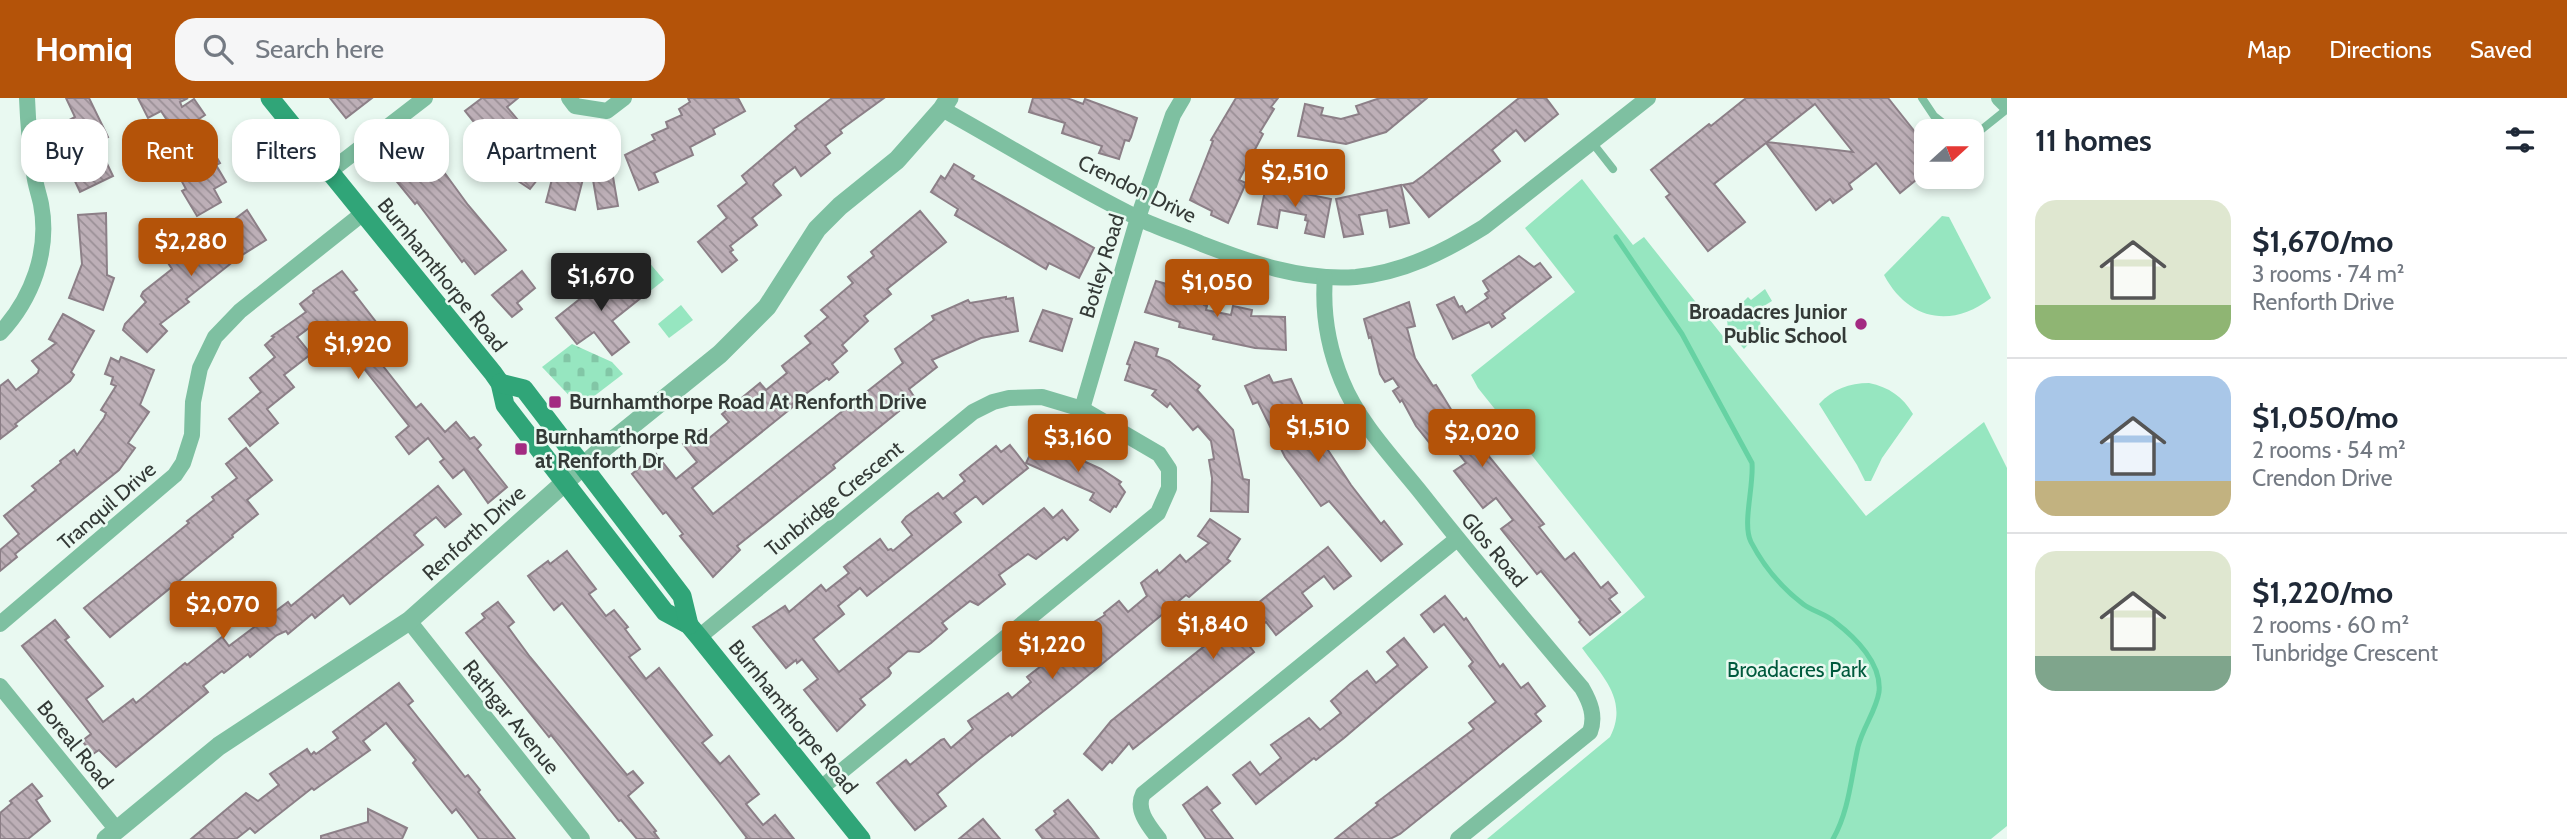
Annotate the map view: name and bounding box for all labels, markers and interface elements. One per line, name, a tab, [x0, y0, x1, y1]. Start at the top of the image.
search box	[175, 18, 665, 81]
text: Homiq	[35, 29, 133, 69]
icon: search	[199, 30, 237, 68]
text: Search here	[255, 33, 384, 65]
text: Map	[2247, 35, 2291, 64]
text: Directions	[2329, 35, 2432, 64]
text: Saved	[2470, 35, 2532, 64]
chip: Buy	[21, 119, 108, 182]
chip: Rent	[122, 119, 218, 182]
chip: Filters	[232, 119, 340, 182]
chip: New	[354, 119, 449, 182]
chip: Apartment	[463, 119, 621, 182]
north arrow	[1914, 119, 1984, 189]
map controls	[1914, 119, 1984, 189]
icon: filters	[2501, 121, 2539, 159]
text: 11 homes	[2035, 122, 2152, 159]
street label: Crendon Drive	[1074, 149, 1201, 228]
pin: $2,510	[1238, 150, 1352, 209]
text: $2,510	[1261, 158, 1329, 186]
street label: Burnhamthorpe Road	[373, 193, 512, 357]
street label: Botley Road	[1074, 211, 1129, 321]
pin: $2,280	[134, 218, 248, 278]
text: $1,670/mo	[2252, 223, 2393, 260]
text: $2,280	[154, 227, 228, 255]
icon: home	[2091, 228, 2175, 312]
pin: $1,670	[544, 254, 658, 313]
pin: $1,050	[1160, 260, 1274, 319]
text: 3 rooms · 74 m²	[2252, 260, 2404, 288]
text: $1,670	[567, 262, 635, 290]
text: $1,050	[1181, 268, 1253, 296]
text: Renforth Drive	[2252, 288, 2394, 316]
place label: Broadacres Junior Public School	[1689, 299, 1847, 348]
marker: Broadacres Junior Public School	[1853, 316, 1869, 332]
pin: $1,920	[301, 322, 415, 381]
text: $1,920	[324, 330, 392, 358]
place label: Burnhamthorpe Road At Renforth Drive	[569, 389, 927, 414]
marker: Burnhamthorpe Road At Renforth Drive	[547, 394, 563, 410]
text: $1,050/mo	[2252, 399, 2398, 436]
pin: $1,510	[1261, 404, 1375, 464]
icon: home	[2091, 404, 2175, 488]
pin: $2,020	[1425, 410, 1539, 469]
text: $1,510	[1286, 413, 1350, 441]
pin: $3,160	[1021, 414, 1135, 474]
text: $2,020	[1444, 418, 1520, 446]
text: $3,160	[1044, 423, 1112, 451]
place label: Burnhamthorpe Rd at Renforth Dr	[535, 424, 708, 473]
street label: Tunbridge Crescent	[760, 435, 908, 562]
text: 2 rooms · 54 m²	[2252, 436, 2406, 464]
marker: Burnhamthorpe Rd at Renforth Dr	[513, 441, 529, 457]
street label: Tranquil Drive	[53, 456, 161, 555]
text: Crendon Drive	[2252, 464, 2393, 492]
street label: Renforth Drive	[417, 480, 530, 585]
street label: Glos Road	[1456, 507, 1533, 592]
text: $1,220/mo	[2252, 574, 2393, 611]
icon: home	[2091, 579, 2175, 663]
pin: $2,070	[166, 582, 280, 641]
text: $2,070	[186, 590, 260, 618]
pin: $1,840	[1156, 602, 1270, 661]
text: $1,840	[1177, 610, 1249, 638]
text: 2 rooms · 60 m²	[2252, 611, 2409, 639]
pin: $1,220	[995, 622, 1109, 681]
text: $1,220	[1018, 630, 1086, 658]
street label: Burnhamthorpe Road	[724, 635, 863, 799]
text: Tunbridge Crescent	[2252, 639, 2438, 667]
street label: Rathgar Avenue	[458, 655, 565, 779]
park label: Broadacres Park	[1727, 657, 1868, 682]
street label: Boreal Road	[32, 695, 119, 794]

